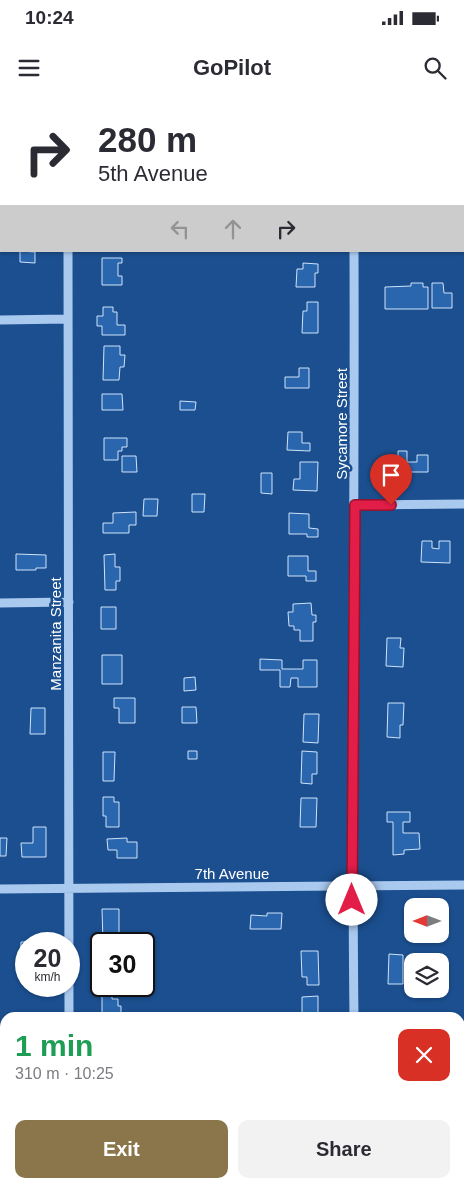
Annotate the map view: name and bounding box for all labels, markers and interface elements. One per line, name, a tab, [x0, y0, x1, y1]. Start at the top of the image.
text: 10:24	[25, 7, 74, 28]
icon: menu	[15, 54, 43, 82]
icon: search	[421, 54, 449, 82]
text: GoPilot	[193, 55, 271, 80]
icon: right	[15, 120, 80, 185]
text: 280 m	[98, 120, 197, 159]
text: 5th Avenue	[98, 161, 208, 186]
icon: left	[166, 215, 194, 243]
icon: ahead	[219, 215, 247, 243]
icon: right	[272, 215, 300, 243]
street label: Sycamore Street	[333, 367, 350, 480]
pin	[370, 454, 412, 505]
icon: arrive	[377, 461, 405, 489]
street label: Manzanita Street	[47, 576, 64, 691]
street label: 7th Avenue	[195, 865, 269, 882]
position arrow	[325, 873, 377, 925]
north arrow	[404, 898, 449, 942]
map controls	[404, 898, 449, 998]
speed limit sign: 30	[90, 932, 155, 997]
text: 20	[34, 944, 61, 972]
button: layers	[404, 953, 449, 998]
text: km/h	[34, 970, 61, 984]
text: 1 min	[15, 1029, 93, 1062]
button: close	[398, 1029, 450, 1081]
text: 310 m · 10:25	[15, 1065, 114, 1082]
button: Exit	[15, 1120, 228, 1178]
button: Share	[238, 1120, 450, 1178]

